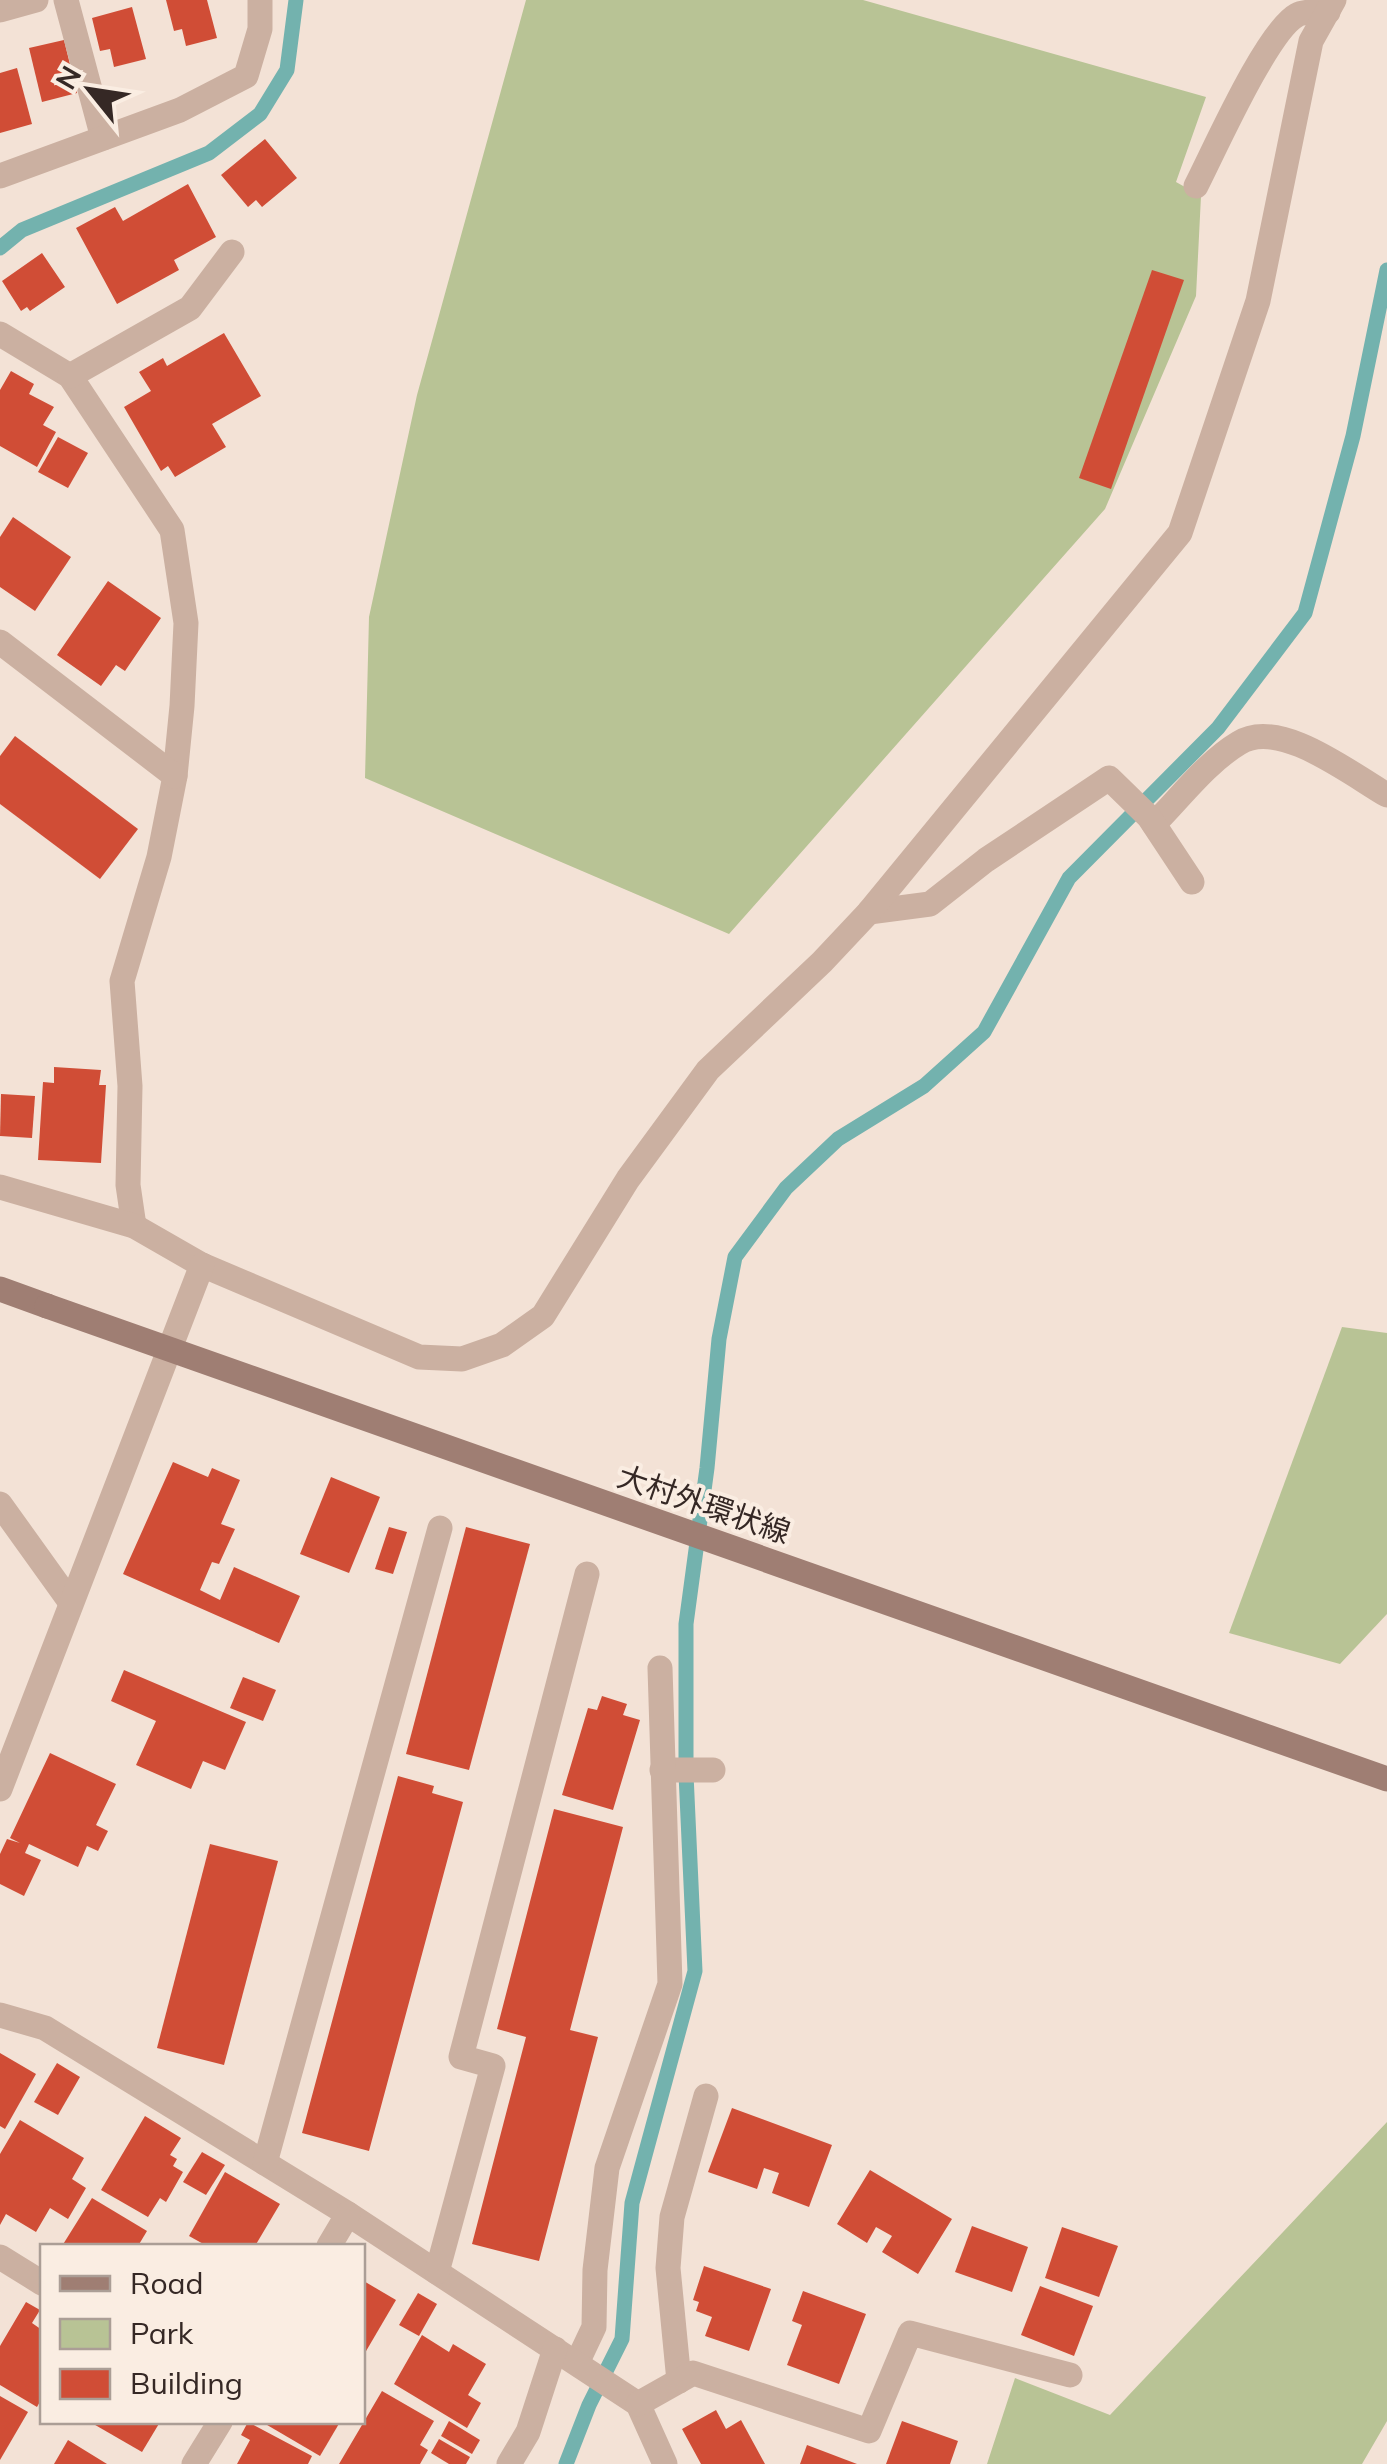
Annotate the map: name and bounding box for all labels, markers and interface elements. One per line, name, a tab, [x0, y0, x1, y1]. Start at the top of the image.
north arrow	[40, 40, 140, 140]
text: N	[47, 59, 88, 95]
street label: 大村外環状線	[613, 1457, 795, 1551]
legend	[40, 2244, 365, 2424]
text: Road	[130, 2264, 204, 2302]
text: Park	[130, 2314, 194, 2352]
text: Building	[130, 2364, 243, 2402]

